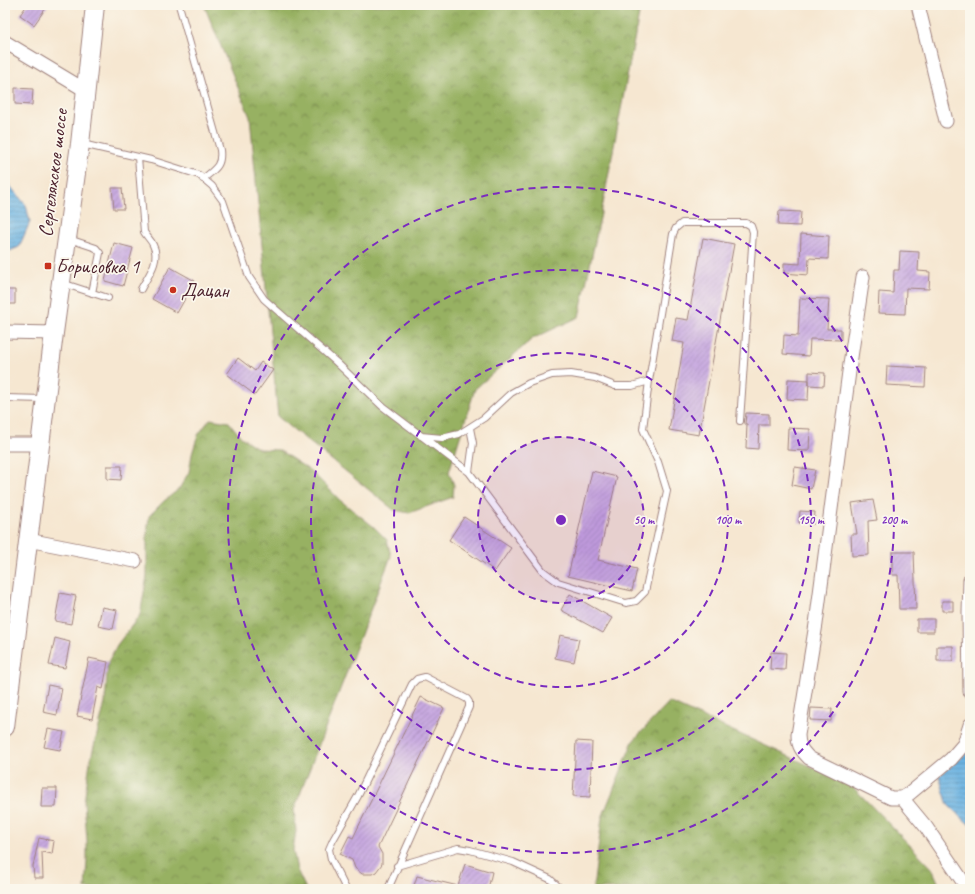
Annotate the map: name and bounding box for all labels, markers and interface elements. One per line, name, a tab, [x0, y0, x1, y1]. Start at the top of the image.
street label: Сергеляхское шоссе	[33, 106, 73, 238]
place label: Борисовка 1	[56, 254, 141, 279]
marker: Борисовка 1	[43, 261, 53, 271]
place label: Дацан	[181, 278, 231, 303]
marker: Дацан	[168, 285, 178, 295]
text: 50 m	[634, 512, 655, 528]
text: 100 m	[715, 512, 742, 528]
text: 150 m	[798, 512, 825, 528]
text: 200 m	[881, 512, 908, 528]
centre of rings	[554, 513, 568, 527]

